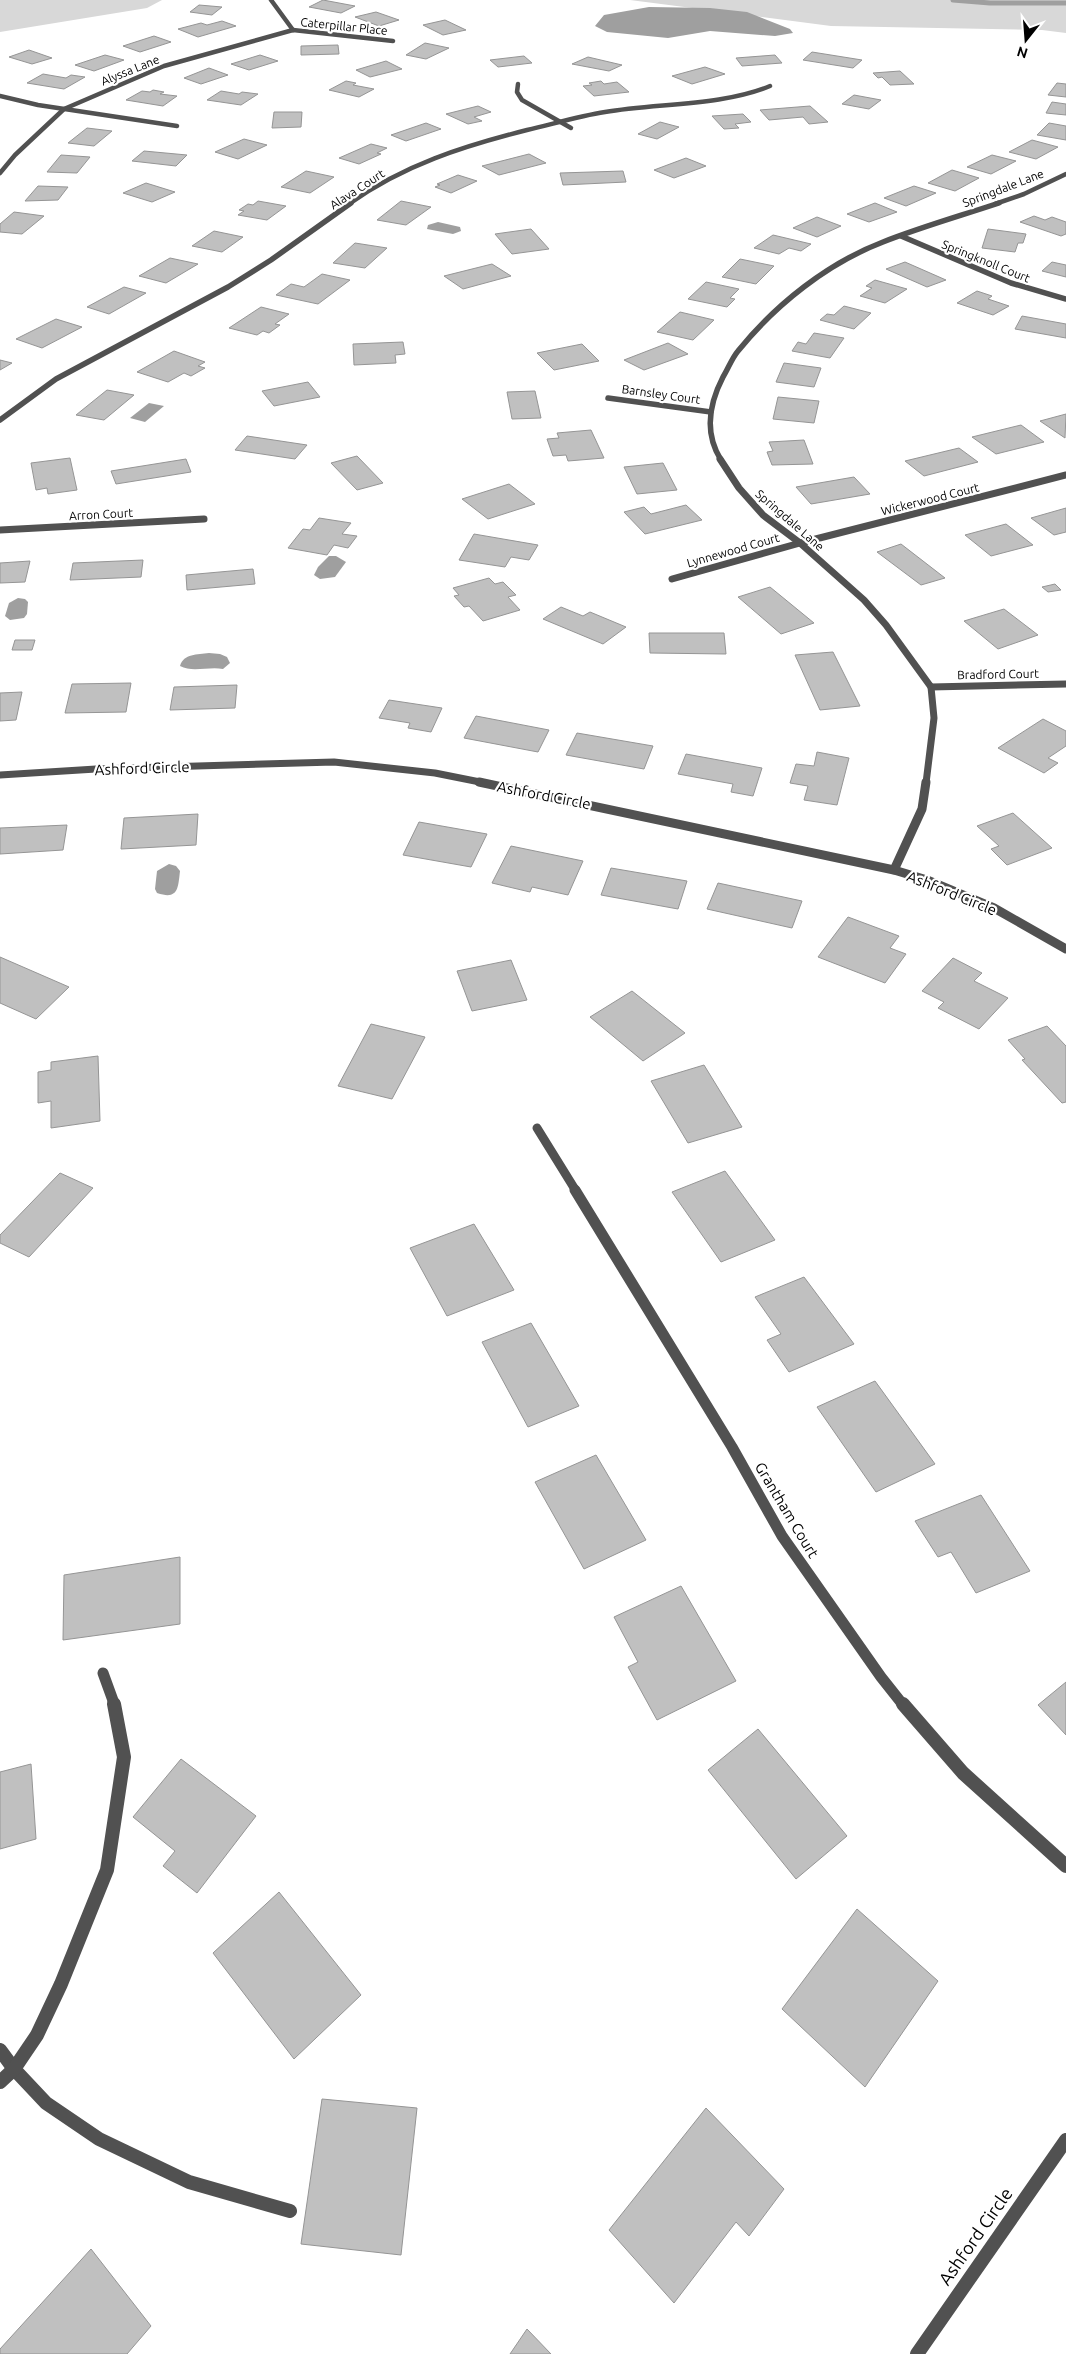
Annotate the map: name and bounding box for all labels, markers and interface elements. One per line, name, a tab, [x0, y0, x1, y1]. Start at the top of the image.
street label: Caterpillar Place	[300, 15, 388, 37]
north arrow	[1001, 15, 1051, 65]
text: N	[1015, 43, 1030, 62]
street label: Alyssa Lane	[99, 52, 161, 88]
street label: Alava Court	[327, 166, 387, 211]
street label: Springdale Lane	[961, 167, 1045, 209]
street label: Springknoll Court	[940, 237, 1032, 285]
street label: Barnsley Court	[621, 382, 701, 406]
street label: Wickerwood Court	[880, 480, 981, 517]
street label: Springdale Lane	[753, 487, 827, 553]
street label: Arron Court	[69, 506, 134, 522]
street label: Lynnewood Court	[685, 530, 781, 569]
street label: Bradford Court	[957, 667, 1039, 681]
street label: Ashford Circle	[94, 758, 190, 778]
street label: Ashford Circle	[496, 778, 592, 812]
street label: Ashford Circle	[905, 867, 999, 919]
street label: Grantham Court	[752, 1459, 822, 1561]
street label: Ashford Circle	[934, 2184, 1016, 2288]

